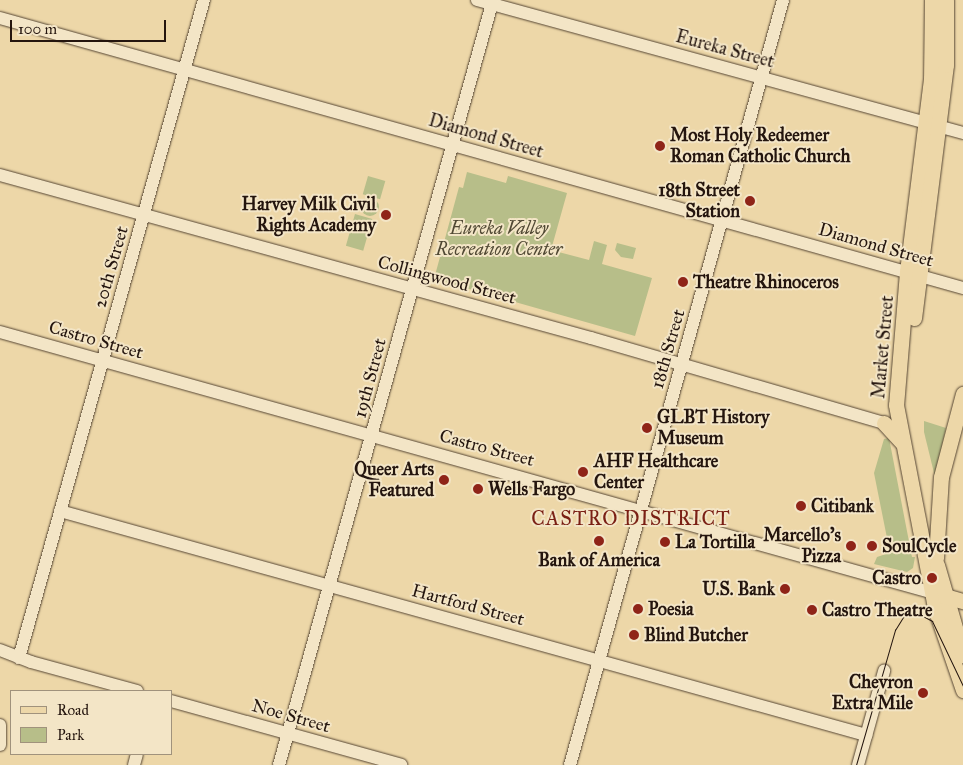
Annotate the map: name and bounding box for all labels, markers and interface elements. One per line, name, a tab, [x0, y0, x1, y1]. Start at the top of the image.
scale bar	[12, 10, 169, 42]
text: 100 m	[18, 20, 57, 38]
street label: Eureka Street	[673, 25, 777, 73]
street label: Diamond Street	[426, 109, 546, 163]
place label: Most Holy Redeemer Roman Catholic Church	[670, 125, 851, 168]
marker: Most Holy Redeemer Roman Catholic Church	[654, 140, 666, 152]
place label: 18th Street Station	[658, 180, 740, 222]
place label: Harvey Milk Civil Rights Academy	[242, 194, 376, 236]
marker: 18th Street Station	[744, 195, 756, 207]
marker: Harvey Milk Civil Rights Academy	[380, 209, 392, 221]
park label: Eureka Valley Recreation Center	[436, 218, 562, 260]
street label: Diamond Street	[816, 218, 936, 272]
street label: 20th Street	[89, 223, 133, 311]
street label: Collingwood Street	[376, 251, 518, 309]
place label: Theatre Rhinoceros	[693, 271, 839, 293]
marker: Theatre Rhinoceros	[677, 276, 689, 288]
street label: Market Street	[868, 295, 898, 399]
street label: 18th Street	[646, 307, 690, 391]
street label: Castro Street	[46, 316, 146, 364]
street label: 19th Street	[349, 336, 391, 420]
place label: GLBT History Museum	[657, 407, 769, 449]
marker: GLBT History Museum	[641, 422, 653, 434]
street label: Castro Street	[437, 425, 537, 471]
place label: AHF Healthcare Center	[594, 451, 718, 494]
place label: Queer Arts Featured	[354, 459, 434, 502]
marker: AHF Healthcare Center	[576, 465, 590, 479]
marker: Queer Arts Featured	[438, 474, 450, 486]
place label: Wells Fargo	[488, 478, 575, 500]
marker: Wells Fargo	[472, 483, 484, 495]
place label: Citibank	[811, 495, 874, 517]
marker: Citibank	[795, 500, 807, 512]
district label: CASTRO DISTRICT	[529, 506, 733, 530]
place label: Marcello's Pizza	[763, 525, 841, 568]
place label: La Tortilla	[675, 531, 755, 553]
marker: Bank of America	[593, 535, 605, 547]
place label: SoulCycle	[882, 535, 956, 557]
marker: La Tortilla	[659, 536, 671, 548]
marker: Marcello's Pizza	[845, 540, 857, 552]
marker: SoulCycle	[866, 540, 878, 552]
place label: Bank of America	[538, 549, 660, 571]
place label: Castro	[872, 567, 921, 589]
marker: Castro	[925, 571, 939, 585]
place label: U.S. Bank	[702, 578, 775, 600]
street label: Hartford Street	[409, 580, 527, 630]
marker: U.S. Bank	[779, 583, 791, 595]
place label: Poesia	[648, 598, 694, 620]
place label: Castro Theatre	[822, 599, 932, 621]
marker: Poesia	[632, 603, 644, 615]
marker: Castro Theatre	[806, 604, 818, 616]
place label: Blind Butcher	[644, 624, 748, 646]
marker: Blind Butcher	[628, 629, 640, 641]
place label: Chevron Extra Mile	[832, 672, 913, 714]
marker: Chevron Extra Mile	[917, 687, 929, 699]
legend	[10, 690, 172, 755]
street label: Noe Street	[249, 695, 333, 737]
text: Road	[57, 701, 89, 719]
text: Park	[57, 726, 84, 744]

